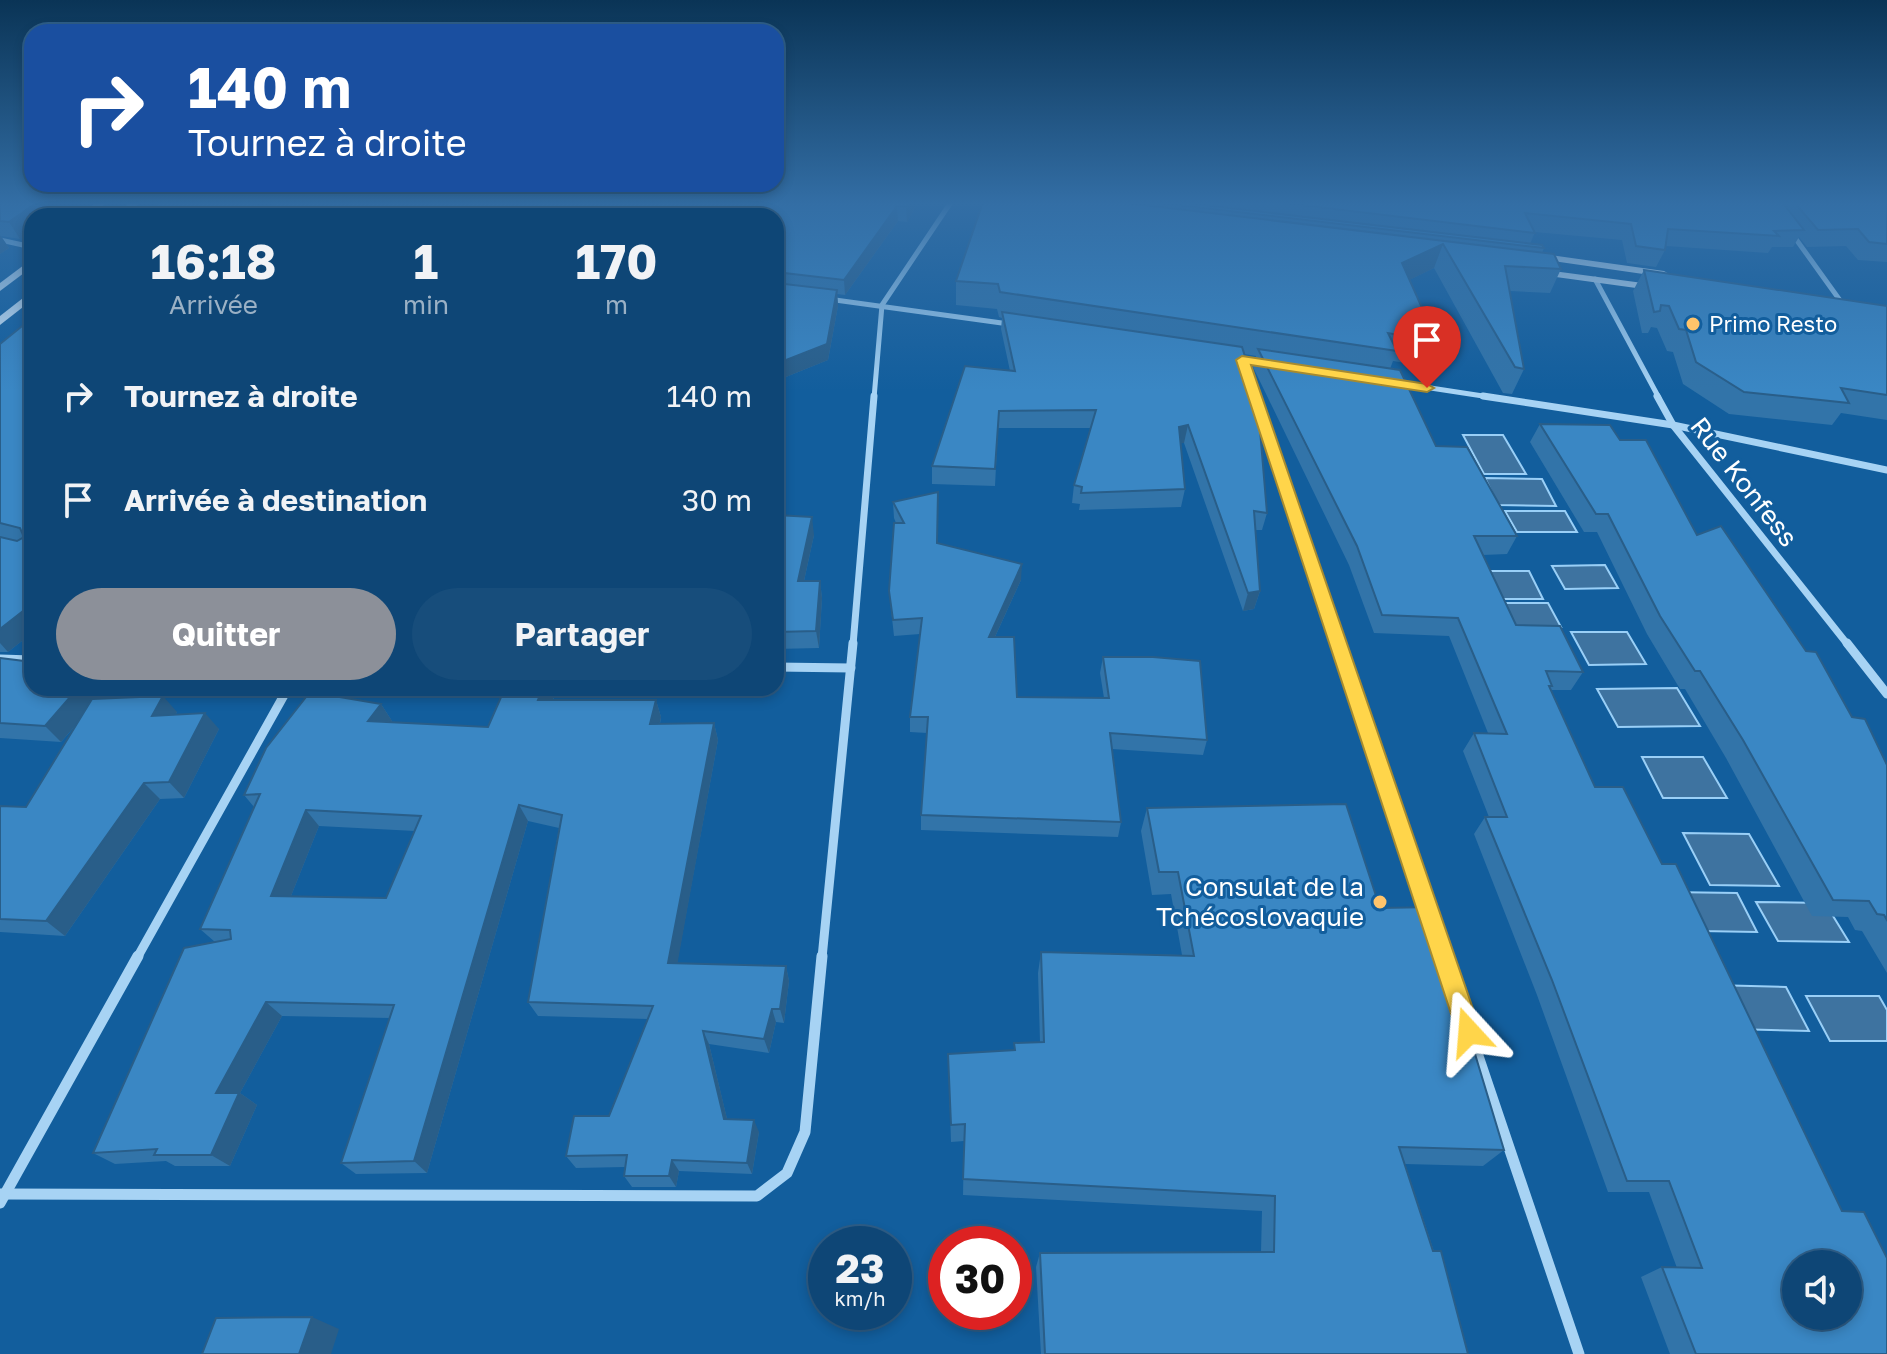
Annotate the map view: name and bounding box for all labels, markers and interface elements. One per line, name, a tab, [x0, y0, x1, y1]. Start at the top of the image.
text: 140 m	[188, 53, 351, 120]
icon: right	[56, 56, 160, 160]
text: Tournez à droite	[188, 121, 467, 164]
text: 16:18	[150, 232, 276, 290]
text: 1	[414, 232, 438, 290]
text: 170	[575, 232, 657, 290]
text: Arrivée	[169, 289, 258, 320]
text: min	[403, 289, 449, 320]
text: m	[605, 289, 628, 320]
pin	[1393, 306, 1461, 388]
place label: Primo Resto	[1709, 310, 1837, 337]
marker: Primo Resto	[1684, 315, 1702, 333]
icon: arrive	[1405, 318, 1449, 362]
icon: right	[56, 374, 100, 418]
text: Tournez à droite	[124, 378, 358, 414]
text: 140 m	[667, 378, 752, 414]
street label: Rue Konfess	[1684, 411, 1804, 552]
icon: arrive	[56, 478, 100, 522]
text: Arrivée à destination	[124, 482, 427, 518]
text: 30 m	[682, 482, 752, 518]
button: Quitter	[56, 588, 396, 680]
button: Partager	[412, 588, 752, 680]
place label: Consulat de la Tchécoslovaquie	[1156, 871, 1364, 932]
marker: Consulat de la Tchécoslovaquie	[1371, 893, 1389, 911]
position arrow	[1427, 990, 1511, 1074]
speed limit sign: 30	[928, 1226, 1032, 1330]
text: 23	[836, 1244, 884, 1292]
map controls	[1782, 1250, 1862, 1330]
button: sound	[1782, 1250, 1862, 1330]
text: km/h	[835, 1286, 885, 1310]

